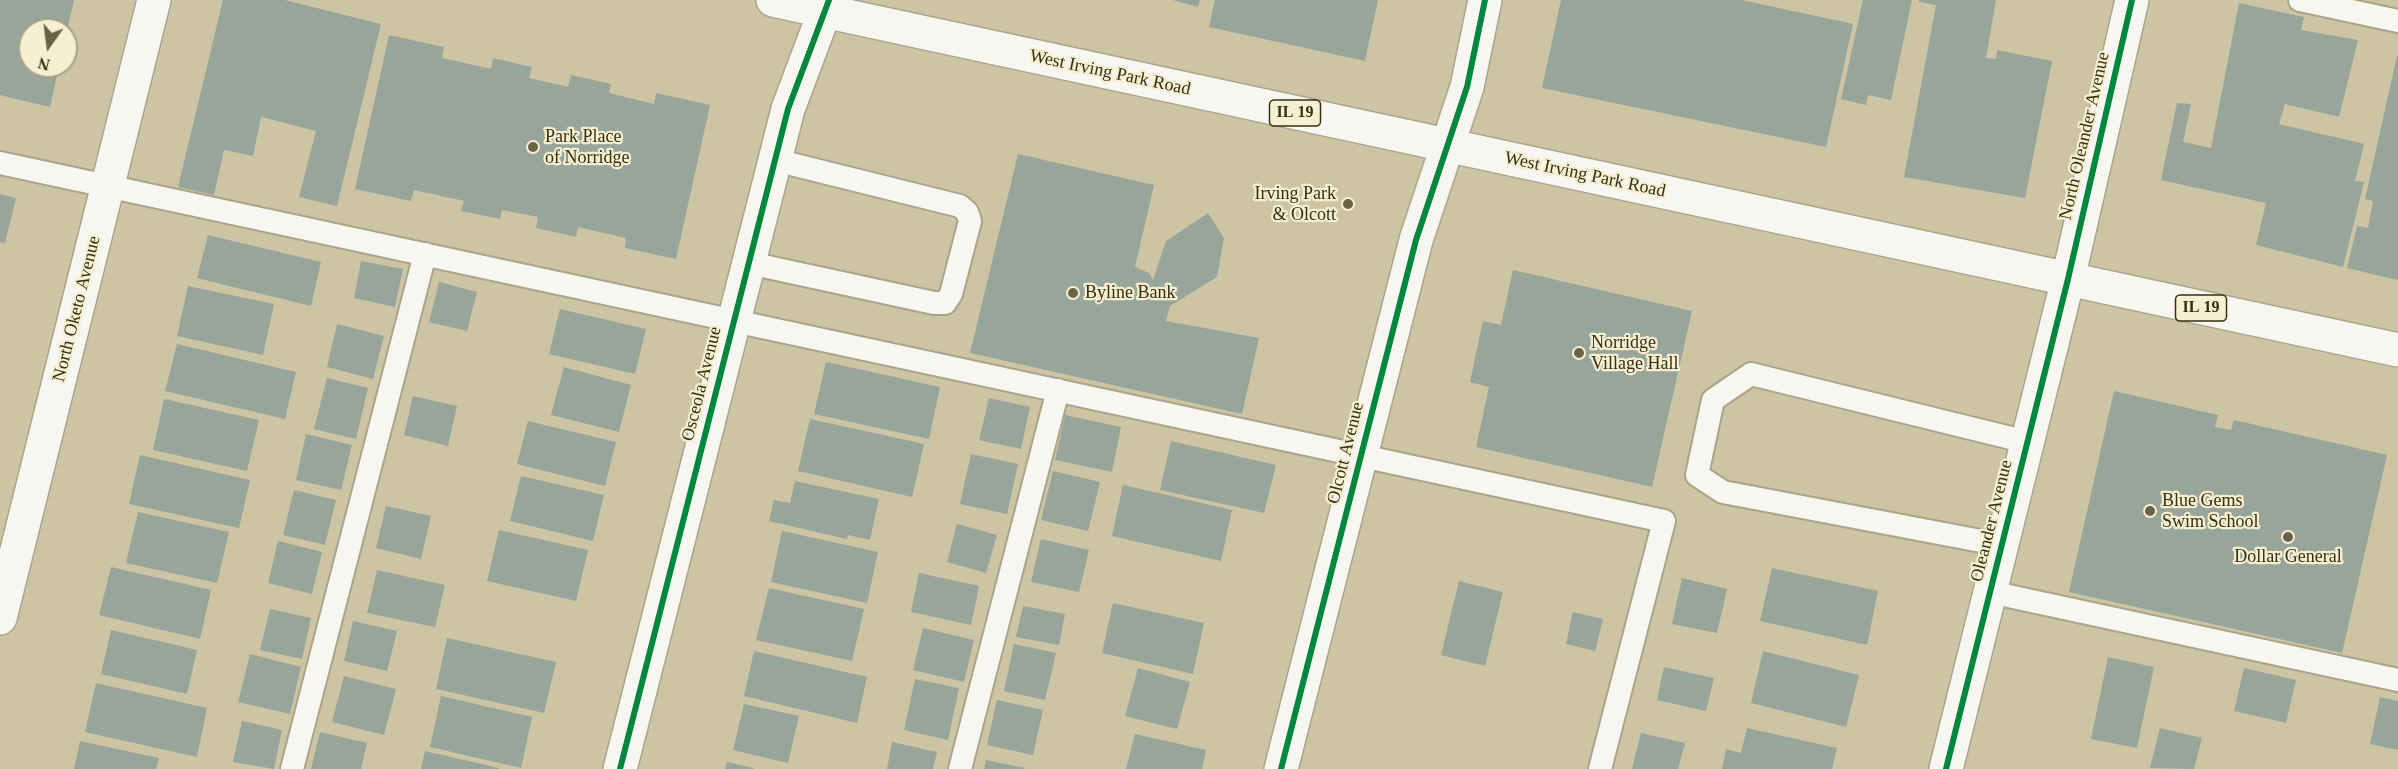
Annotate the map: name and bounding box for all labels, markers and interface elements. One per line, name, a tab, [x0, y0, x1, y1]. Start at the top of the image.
north arrow	[18, 18, 78, 78]
street label: West Irving Park Road	[1028, 45, 1192, 101]
street label: North Oleander Avenue	[2055, 50, 2115, 222]
text: N	[36, 54, 52, 74]
road number: IL 19	[1270, 100, 1320, 126]
place label: Park Place of Norridge	[545, 126, 629, 168]
marker: Park Place of Norridge	[526, 140, 540, 154]
street label: West Irving Park Road	[1503, 147, 1667, 203]
place label: Irving Park & Olcott	[1255, 183, 1336, 226]
marker: Irving Park & Olcott	[1341, 197, 1355, 211]
street label: North Oketo Avenue	[48, 234, 106, 384]
place label: Byline Bank	[1085, 282, 1175, 304]
marker: Byline Bank	[1066, 286, 1080, 300]
road number: IL 19	[2176, 295, 2226, 321]
street label: Osceola Avenue	[677, 325, 727, 443]
place label: Norridge Village Hall	[1591, 332, 1678, 374]
marker: Norridge Village Hall	[1572, 346, 1586, 360]
street label: Olcott Avenue	[1323, 400, 1369, 506]
street label: Oleander Avenue	[1966, 458, 2018, 584]
place label: Blue Gems Swim School	[2162, 490, 2259, 532]
marker: Blue Gems Swim School	[2143, 504, 2157, 518]
marker: Dollar General	[2281, 530, 2295, 544]
place label: Dollar General	[2234, 546, 2342, 568]

